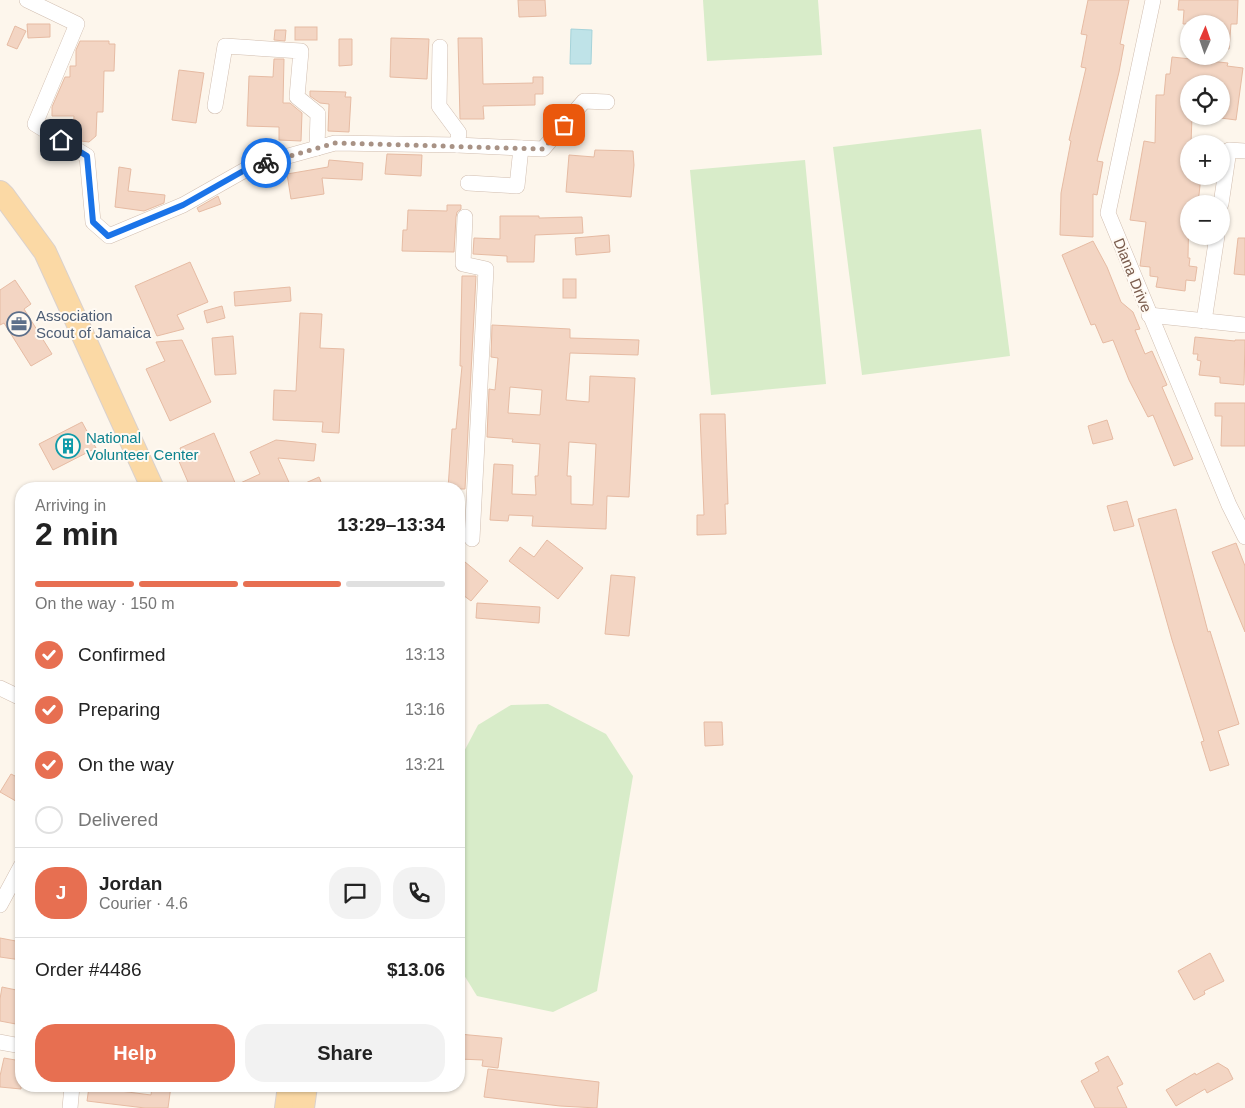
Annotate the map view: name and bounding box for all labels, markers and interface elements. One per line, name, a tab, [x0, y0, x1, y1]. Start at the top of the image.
north arrow	[1180, 15, 1230, 65]
map controls	[1180, 15, 1230, 245]
button: locate	[1180, 75, 1230, 125]
pin	[543, 104, 585, 146]
icon: bag	[550, 111, 578, 139]
pin	[40, 119, 82, 161]
icon: home	[47, 126, 75, 154]
button: +	[1180, 135, 1230, 185]
courier	[241, 138, 291, 188]
icon: bike	[252, 149, 280, 177]
button: −	[1180, 195, 1230, 245]
street label: Diana Drive	[1110, 235, 1156, 315]
place label: Association Scout of Jamaica	[36, 307, 152, 341]
office icon: Association Scout of Jamaica	[6, 311, 32, 337]
place label: National Volunteer Center	[86, 429, 199, 463]
building icon: National Volunteer Center	[55, 433, 81, 459]
text: Arriving in	[35, 497, 106, 514]
text: 13:29–13:34	[337, 514, 445, 535]
text: 2 min	[35, 516, 119, 552]
text: On the way · 150 m	[35, 595, 175, 612]
icon: check	[35, 641, 63, 669]
text: Confirmed	[78, 644, 166, 665]
text: 13:13	[405, 646, 445, 663]
icon: check	[35, 696, 63, 724]
text: Preparing	[78, 699, 160, 720]
text: 13:16	[405, 701, 445, 718]
icon: check	[35, 751, 63, 779]
text: On the way	[78, 754, 174, 775]
text: 13:21	[405, 756, 445, 773]
text: Delivered	[78, 809, 158, 830]
button: chat	[329, 867, 381, 919]
button: phone	[393, 867, 445, 919]
text: Jordan	[99, 873, 162, 894]
text: J	[56, 882, 66, 903]
text: Courier · 4.6	[99, 895, 188, 912]
text: Order #4486	[35, 959, 142, 980]
text: $13.06	[387, 959, 445, 980]
button: Help	[35, 1024, 235, 1082]
button: Share	[245, 1024, 445, 1082]

